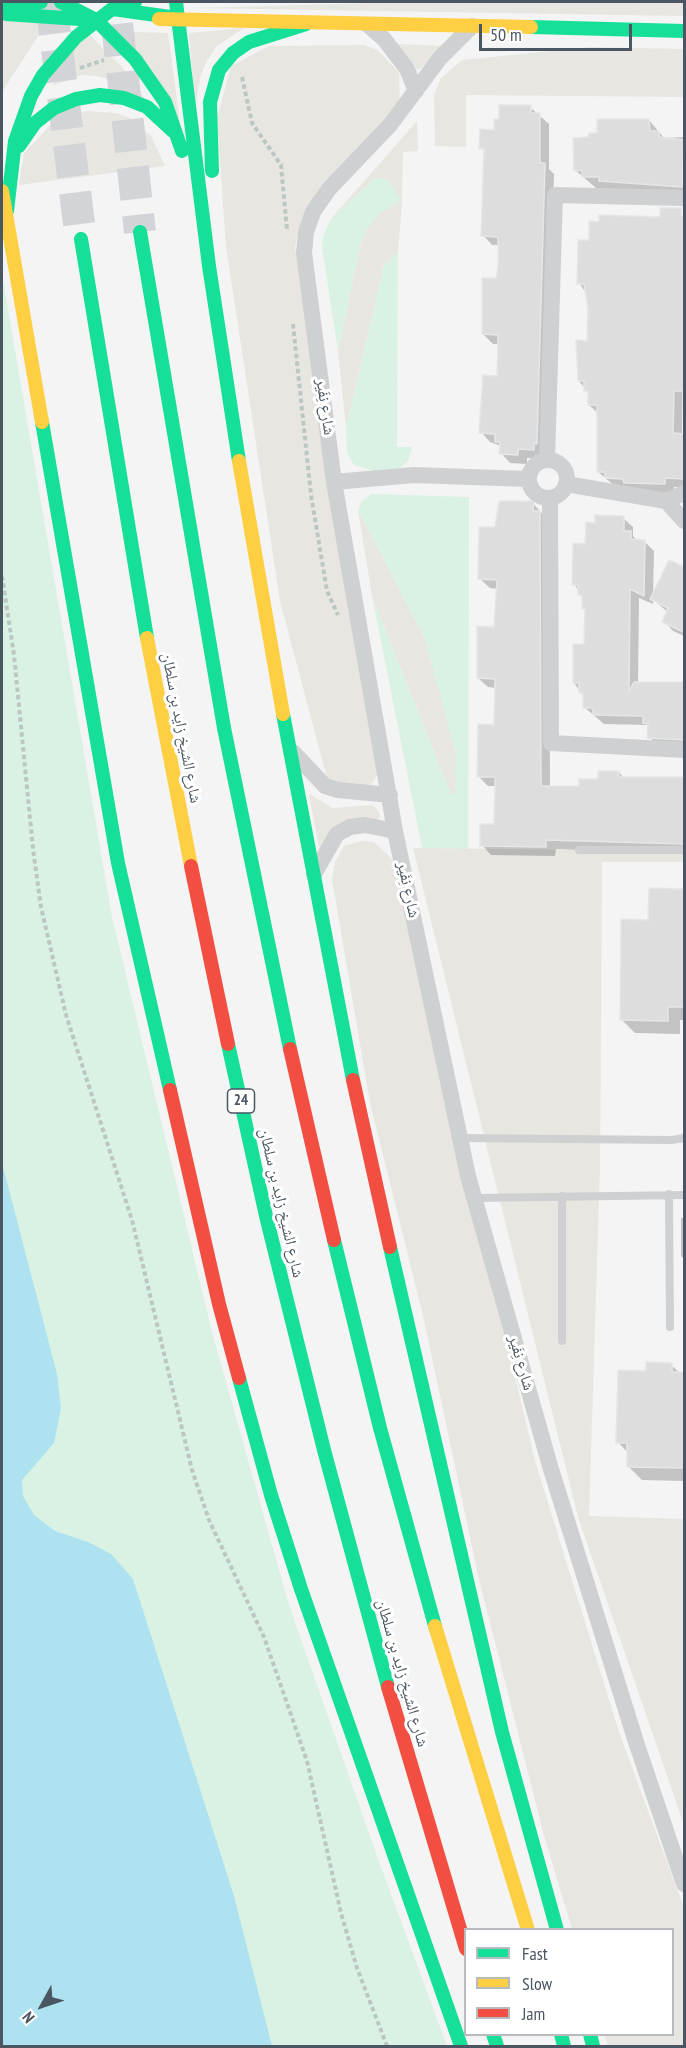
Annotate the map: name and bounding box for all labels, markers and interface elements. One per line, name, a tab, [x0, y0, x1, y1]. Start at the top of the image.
scale bar	[482, 12, 635, 50]
text: 50 m	[490, 23, 522, 46]
street label: شارع نِفَير	[312, 378, 338, 436]
street label: شارع الشيخ زايد بن سلطان	[157, 651, 205, 805]
street label: شارع نِفَير	[393, 860, 423, 920]
road number: 24	[228, 1089, 254, 1113]
street label: شارع الشيخ زايد بن سلطان	[254, 1126, 308, 1280]
street label: شارع نِفَير	[504, 1333, 538, 1393]
street label: شارع الشيخ زايد بن سلطان	[372, 1597, 432, 1749]
legend	[464, 1928, 674, 2036]
text: Fast	[522, 1942, 548, 1965]
text: Slow	[522, 1972, 552, 1995]
north arrow	[12, 1976, 72, 2036]
text: Jam	[522, 2002, 545, 2025]
text: N	[18, 2008, 39, 2027]

